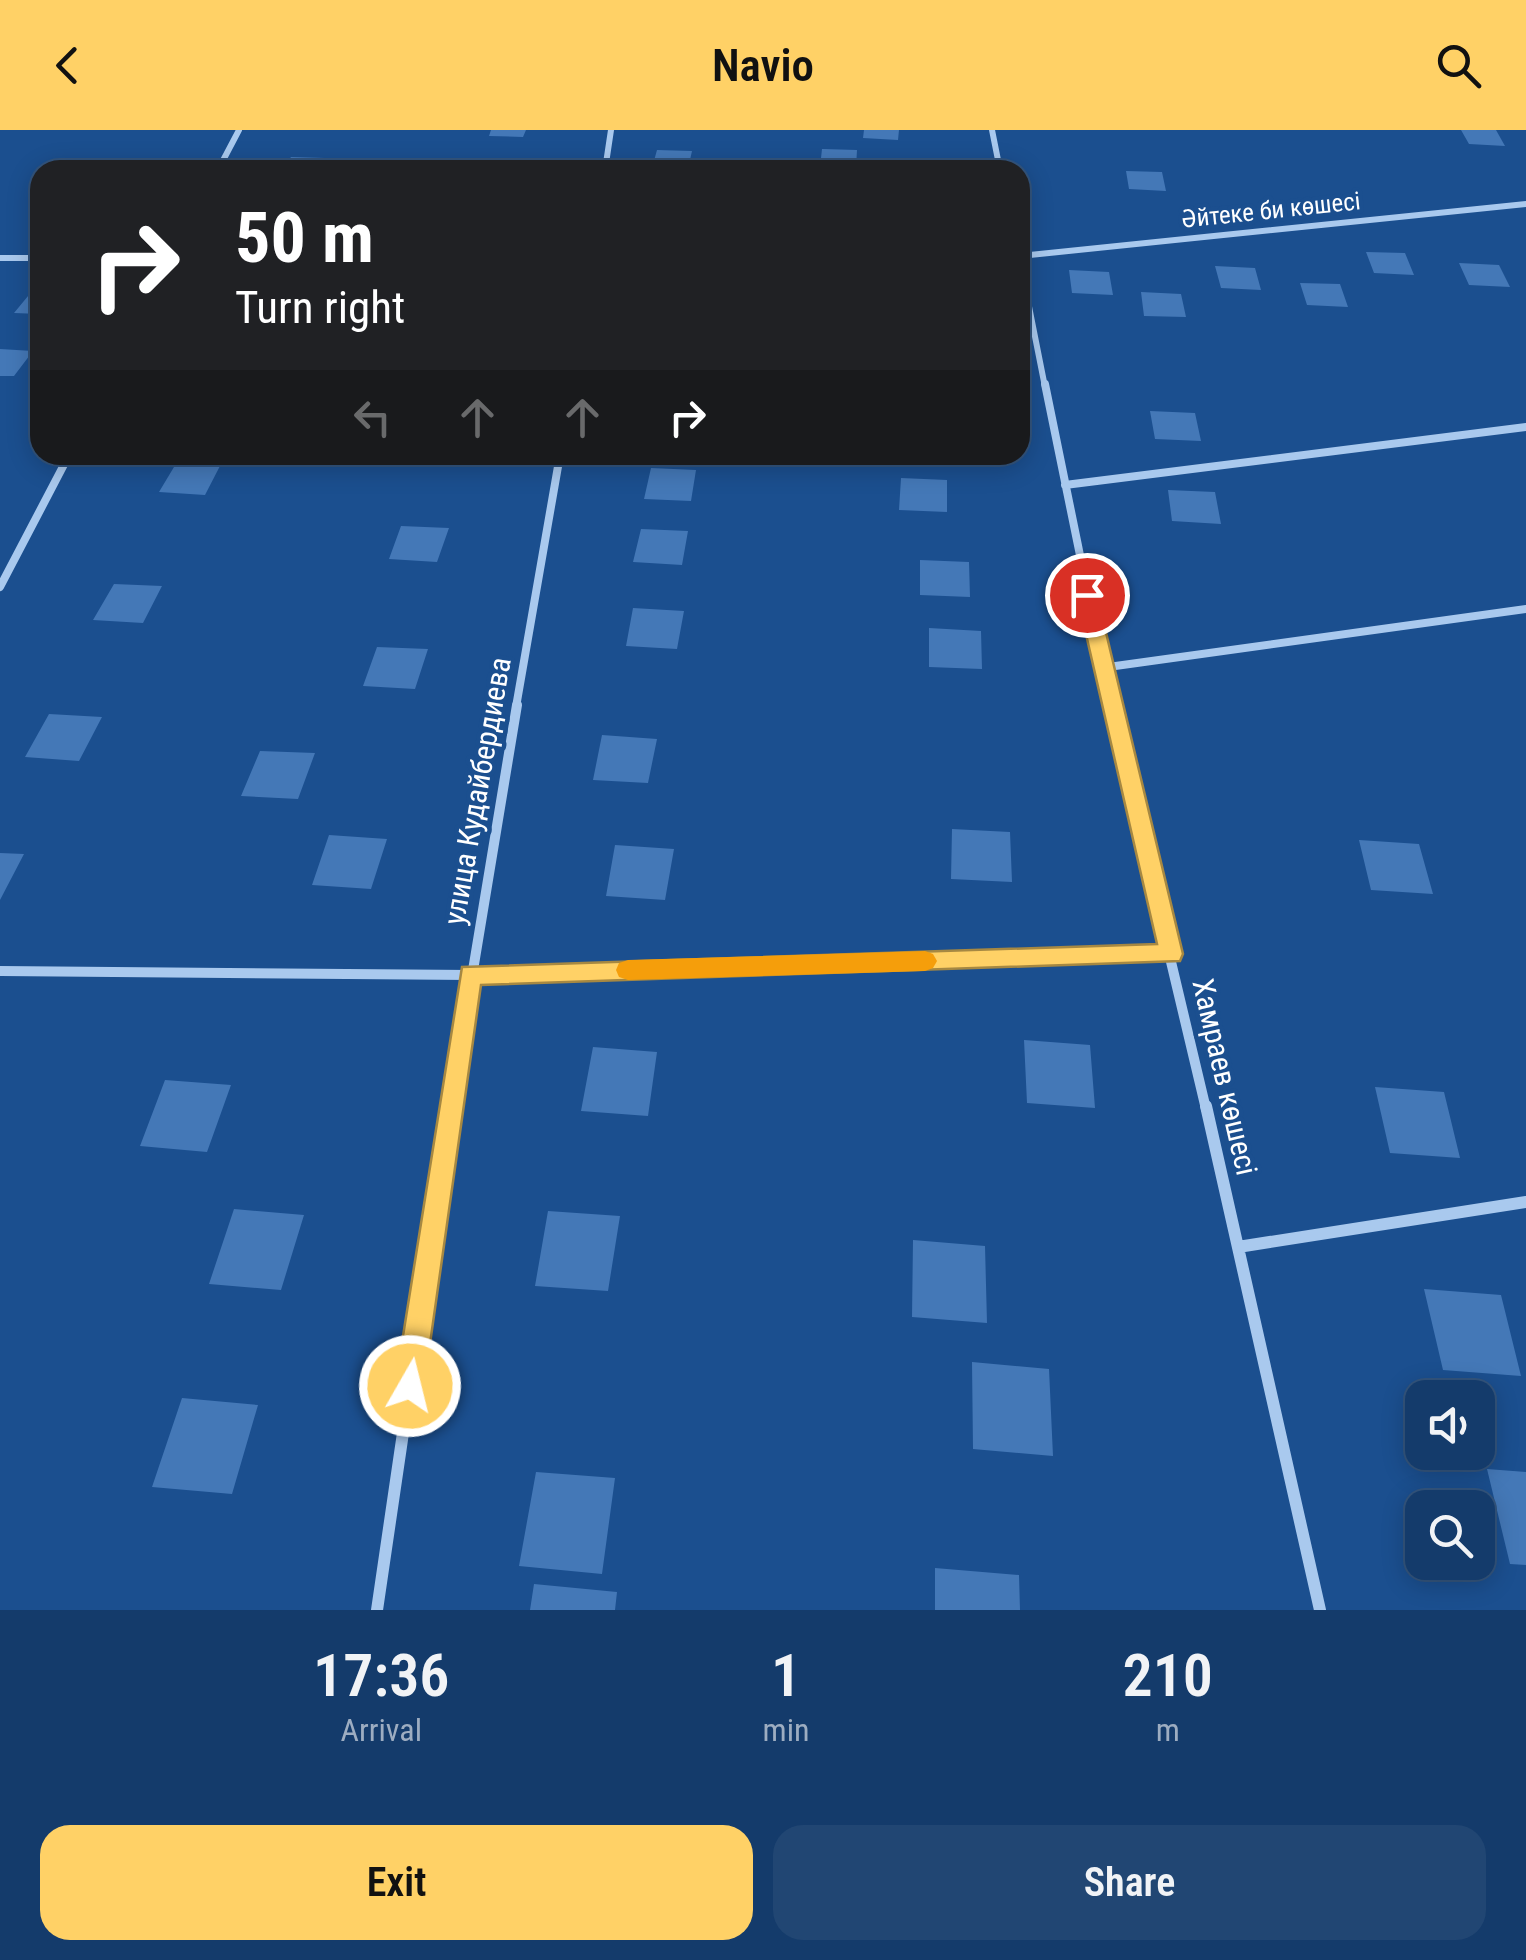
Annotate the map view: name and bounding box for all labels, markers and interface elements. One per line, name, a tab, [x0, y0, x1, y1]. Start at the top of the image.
icon: back	[40, 38, 95, 93]
icon: search	[1431, 38, 1486, 93]
text: Navio	[712, 39, 814, 92]
street label: Әйтеке би көшесі	[1180, 186, 1362, 234]
text: 50 m	[235, 197, 374, 279]
icon: right	[70, 200, 200, 330]
text: Turn right	[235, 281, 405, 334]
icon: left	[345, 390, 400, 445]
icon: ahead	[450, 390, 505, 445]
icon: ahead	[555, 390, 610, 445]
icon: right	[660, 390, 715, 445]
pin	[1045, 553, 1130, 638]
icon: arrive	[1060, 568, 1115, 623]
street label: улица Кудайбердиева	[436, 654, 518, 928]
street label: Хамраев көшесі	[1185, 975, 1265, 1179]
position arrow	[358, 1334, 462, 1438]
map controls	[1405, 1380, 1495, 1580]
button: sound	[1405, 1380, 1495, 1470]
button: search	[1405, 1490, 1495, 1580]
text: 17:36	[313, 1640, 450, 1711]
text: 1	[771, 1640, 801, 1711]
text: 210	[1122, 1640, 1213, 1711]
text: Arrival	[341, 1711, 422, 1749]
text: min	[763, 1711, 809, 1749]
text: m	[1156, 1711, 1180, 1749]
button: Exit	[40, 1825, 753, 1940]
button: Share	[773, 1825, 1486, 1940]

